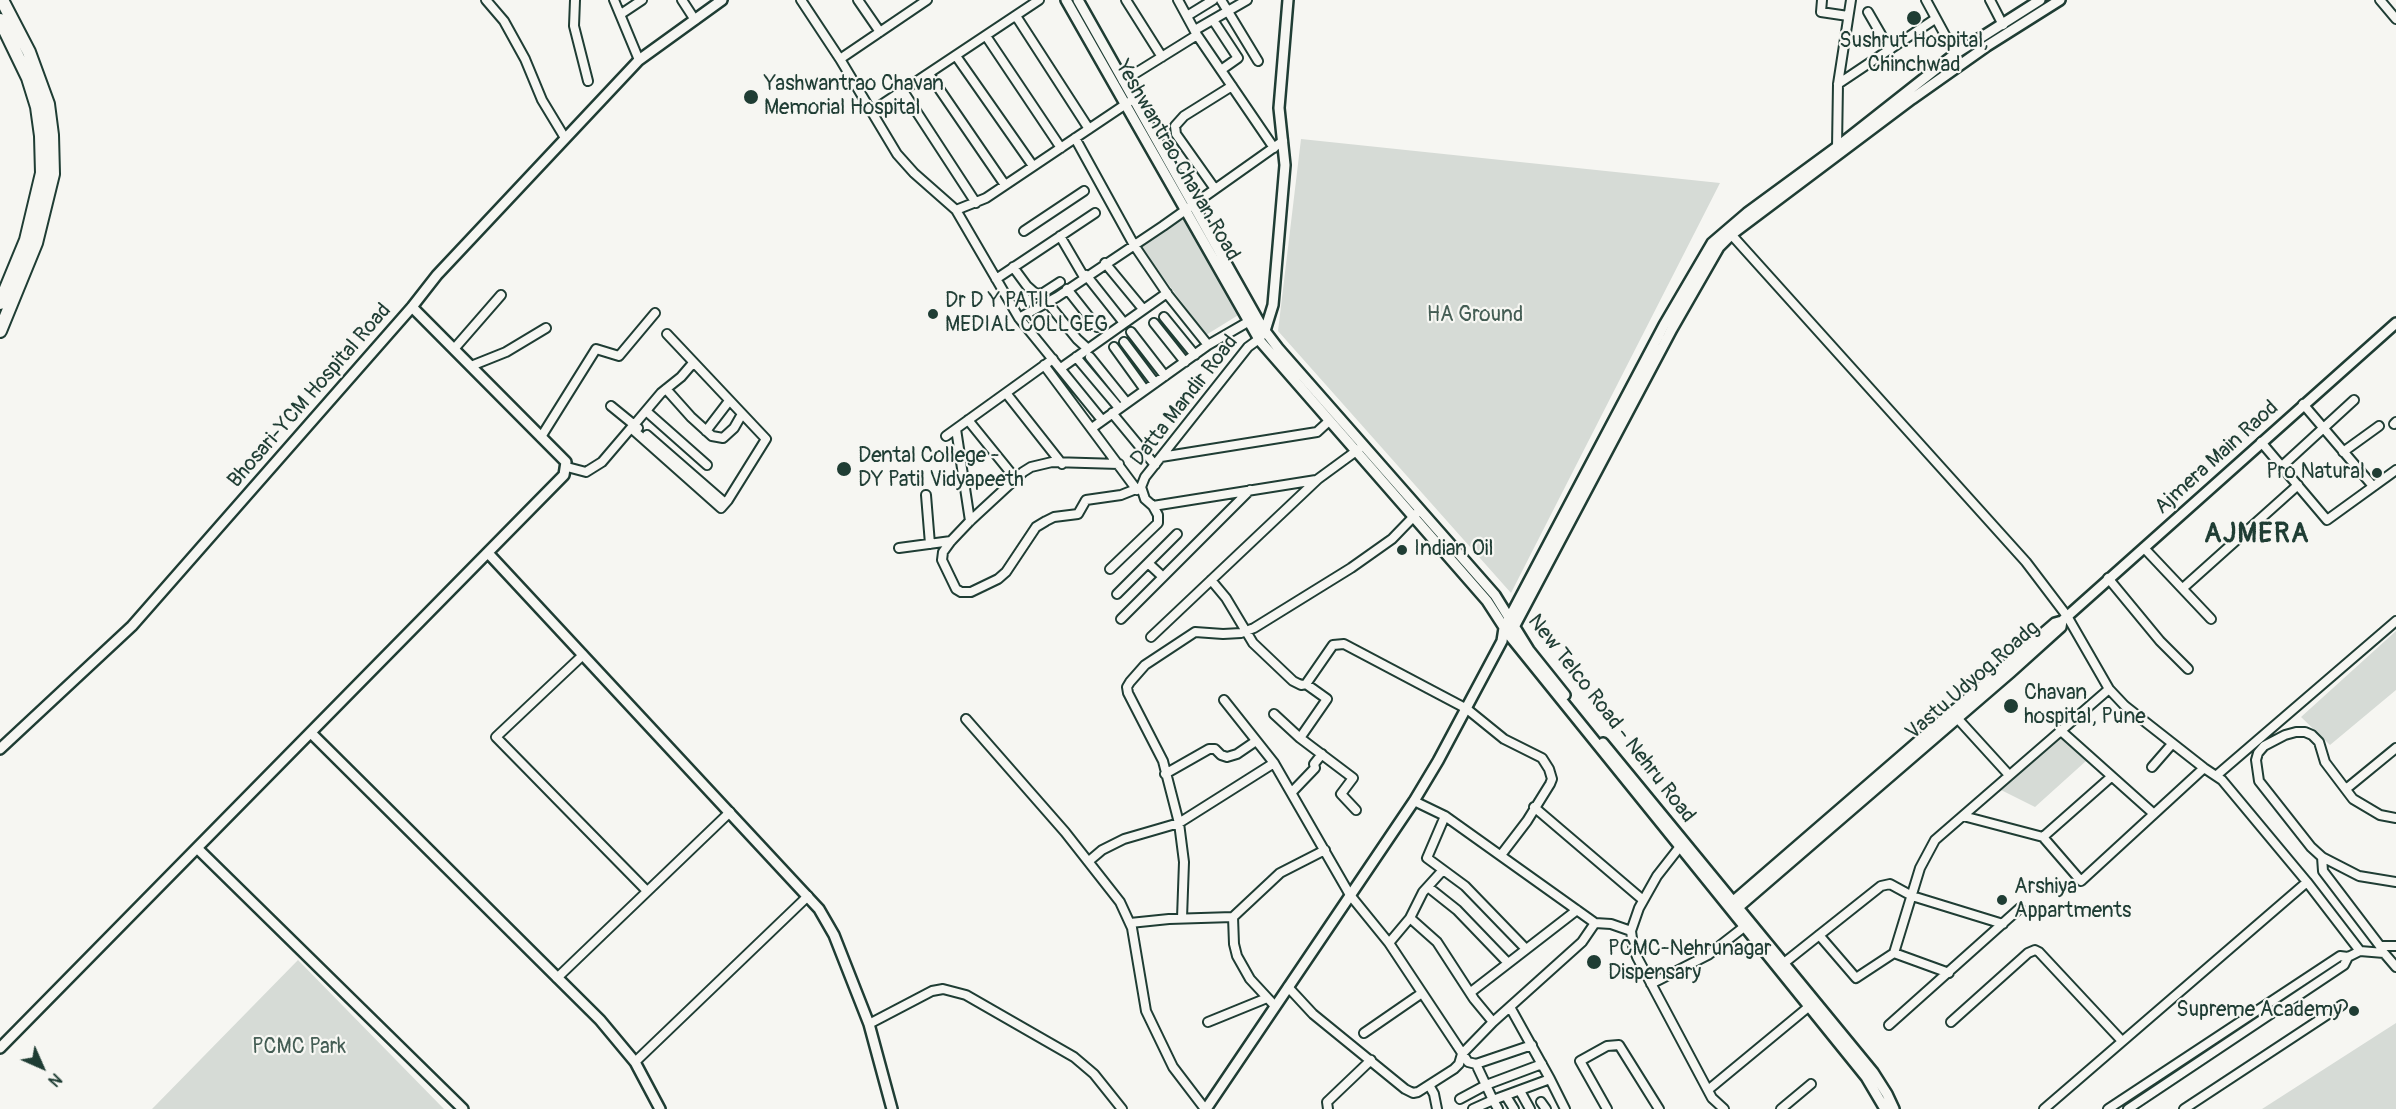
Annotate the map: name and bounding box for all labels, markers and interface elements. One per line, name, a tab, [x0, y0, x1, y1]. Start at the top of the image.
marker: Sushrut Hospital, Chinchwad	[1905, 9, 1923, 27]
place label: Sushrut Hospital, Chinchwad	[1839, 29, 1989, 79]
street label: Yeshwantrao Chavan Road	[1109, 56, 1245, 266]
place label: Yashwantrao Chavan Memorial Hospital	[764, 72, 944, 122]
marker: Yashwantrao Chavan Memorial Hospital	[742, 88, 760, 106]
place label: Dr D Y PATIL MEDIAL COLLGEG	[945, 289, 1108, 339]
street label: Bhosari-YCM Hospital Road	[223, 299, 397, 493]
park label: HA Ground	[1427, 303, 1523, 329]
marker: Dr D Y PATIL MEDIAL COLLGEG	[926, 307, 940, 321]
street label: Datta Mandir Road	[1126, 330, 1244, 472]
street label: Ajmera Main Raod	[2150, 396, 2284, 520]
place label: Dental College - DY Patil Vidyapeeth	[858, 444, 1024, 494]
marker: Dental College - DY Patil Vidyapeeth	[835, 460, 853, 478]
place label: Pro Natural	[2266, 460, 2365, 486]
marker: Pro Natural	[2370, 466, 2384, 480]
district label: AJMERA	[2204, 519, 2310, 551]
place label: Indian Oil	[1414, 537, 1493, 563]
marker: Indian Oil	[1395, 543, 1409, 557]
street label: New Telco Road - Nehru Road	[1522, 610, 1700, 828]
street label: Vastu Udyog Roadg	[1901, 616, 2045, 746]
place label: Chavan hospital, Pune	[2024, 681, 2146, 731]
marker: Chavan hospital, Pune	[2002, 697, 2020, 715]
place label: Arshiya Appartments	[2014, 875, 2131, 925]
marker: Arshiya Appartments	[1995, 893, 2009, 907]
place label: PCMC-Nehrunagar Dispensary	[1608, 937, 1772, 987]
marker: PCMC-Nehrunagar Dispensary	[1585, 953, 1603, 971]
place label: Supreme Academy	[2176, 998, 2342, 1024]
marker: Supreme Academy	[2347, 1004, 2361, 1018]
park label: PCMC Park	[252, 1035, 346, 1061]
north arrow	[12, 1037, 72, 1097]
text: N	[44, 1069, 66, 1091]

